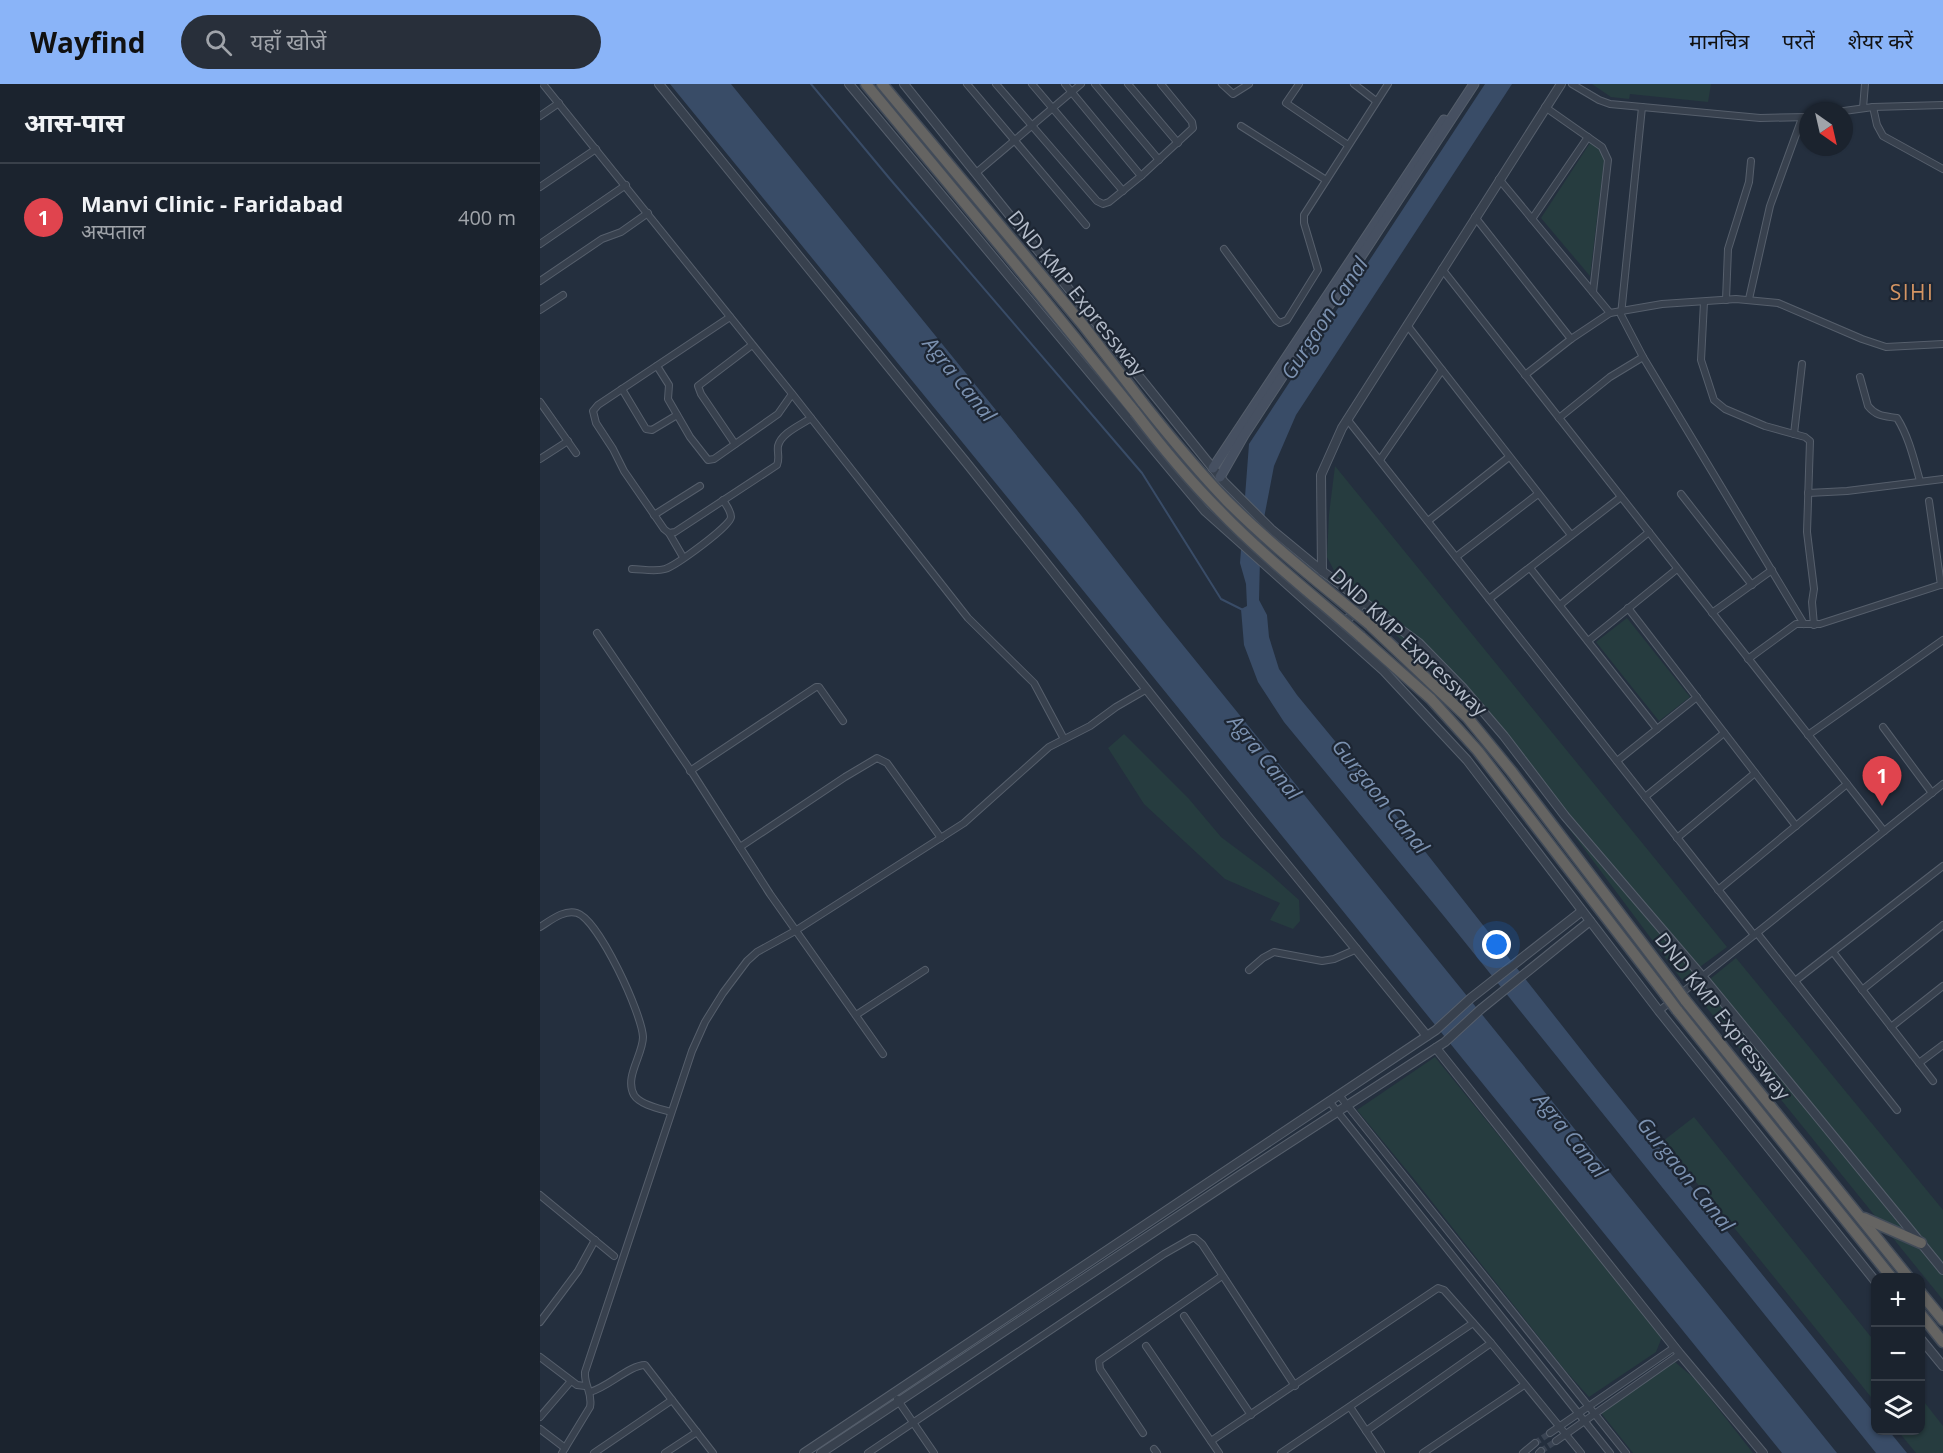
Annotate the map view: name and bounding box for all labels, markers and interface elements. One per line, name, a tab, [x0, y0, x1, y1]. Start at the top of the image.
search box	[181, 15, 601, 69]
text: Wayfind	[30, 23, 145, 61]
icon: search	[202, 26, 235, 59]
text: यहाँ खोजें	[250, 26, 326, 56]
text: मानचित्र	[1689, 27, 1749, 55]
text: परतें	[1782, 27, 1815, 55]
text: शेयर करें	[1848, 27, 1913, 55]
north arrow	[1799, 102, 1853, 156]
text: आस-पास	[24, 104, 124, 140]
text: Manvi Clinic - Faridabad	[81, 188, 343, 218]
text: 1	[38, 204, 49, 231]
text: 400 m	[458, 204, 516, 231]
street label: DND KMP Expressway	[1002, 205, 1153, 382]
text: अस्पताल	[81, 218, 146, 245]
water label: Gurgaon Canal	[1274, 251, 1374, 384]
district label: SIHI	[1890, 278, 1934, 306]
water label: Agra Canal	[916, 329, 1003, 428]
street label: DND KMP Expressway	[1325, 562, 1494, 723]
water label: Agra Canal	[1221, 707, 1308, 806]
water label: Gurgaon Canal	[1326, 733, 1436, 860]
pin: 1	[1862, 756, 1902, 806]
street label: DND KMP Expressway	[1649, 927, 1798, 1106]
your location	[1482, 930, 1511, 959]
water label: Agra Canal	[1527, 1085, 1614, 1184]
water label: Gurgaon Canal	[1631, 1111, 1741, 1238]
map controls	[1871, 1273, 1925, 1435]
button: +	[1871, 1273, 1925, 1327]
button: −	[1871, 1327, 1925, 1381]
button: layers	[1871, 1381, 1925, 1435]

